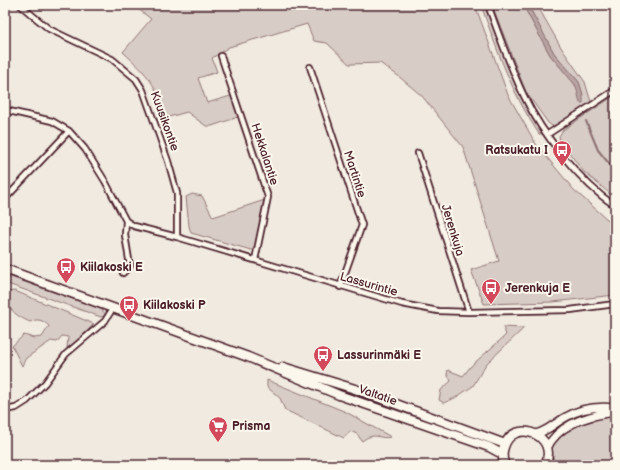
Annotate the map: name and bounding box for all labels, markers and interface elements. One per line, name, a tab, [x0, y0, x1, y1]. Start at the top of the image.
street label: Kuusikontie	[147, 89, 182, 153]
street label: Hekkalantie	[248, 121, 282, 187]
bus stop icon: Ratsukatu I	[551, 139, 573, 167]
place label: Ratsukatu I	[485, 143, 548, 158]
street label: Martintie	[340, 149, 369, 200]
street label: Jerenkuja	[438, 202, 468, 258]
bus stop icon: Kiilakoski E	[55, 256, 77, 284]
place label: Kiilakoski E	[80, 260, 143, 275]
street label: Lassurintie	[338, 269, 399, 300]
bus stop icon: Jerenkuja E	[480, 277, 502, 305]
place label: Jerenkuja E	[505, 281, 570, 296]
bus stop icon: Kiilakoski P	[118, 294, 140, 322]
place label: Kiilakoski P	[143, 298, 206, 313]
bus stop icon: Lassurinmäki E	[312, 344, 334, 372]
place label: Lassurinmäki E	[337, 348, 421, 363]
street label: Valtatie	[357, 382, 399, 409]
supermarket icon: Prisma	[207, 415, 229, 443]
place label: Prisma	[232, 419, 270, 434]

